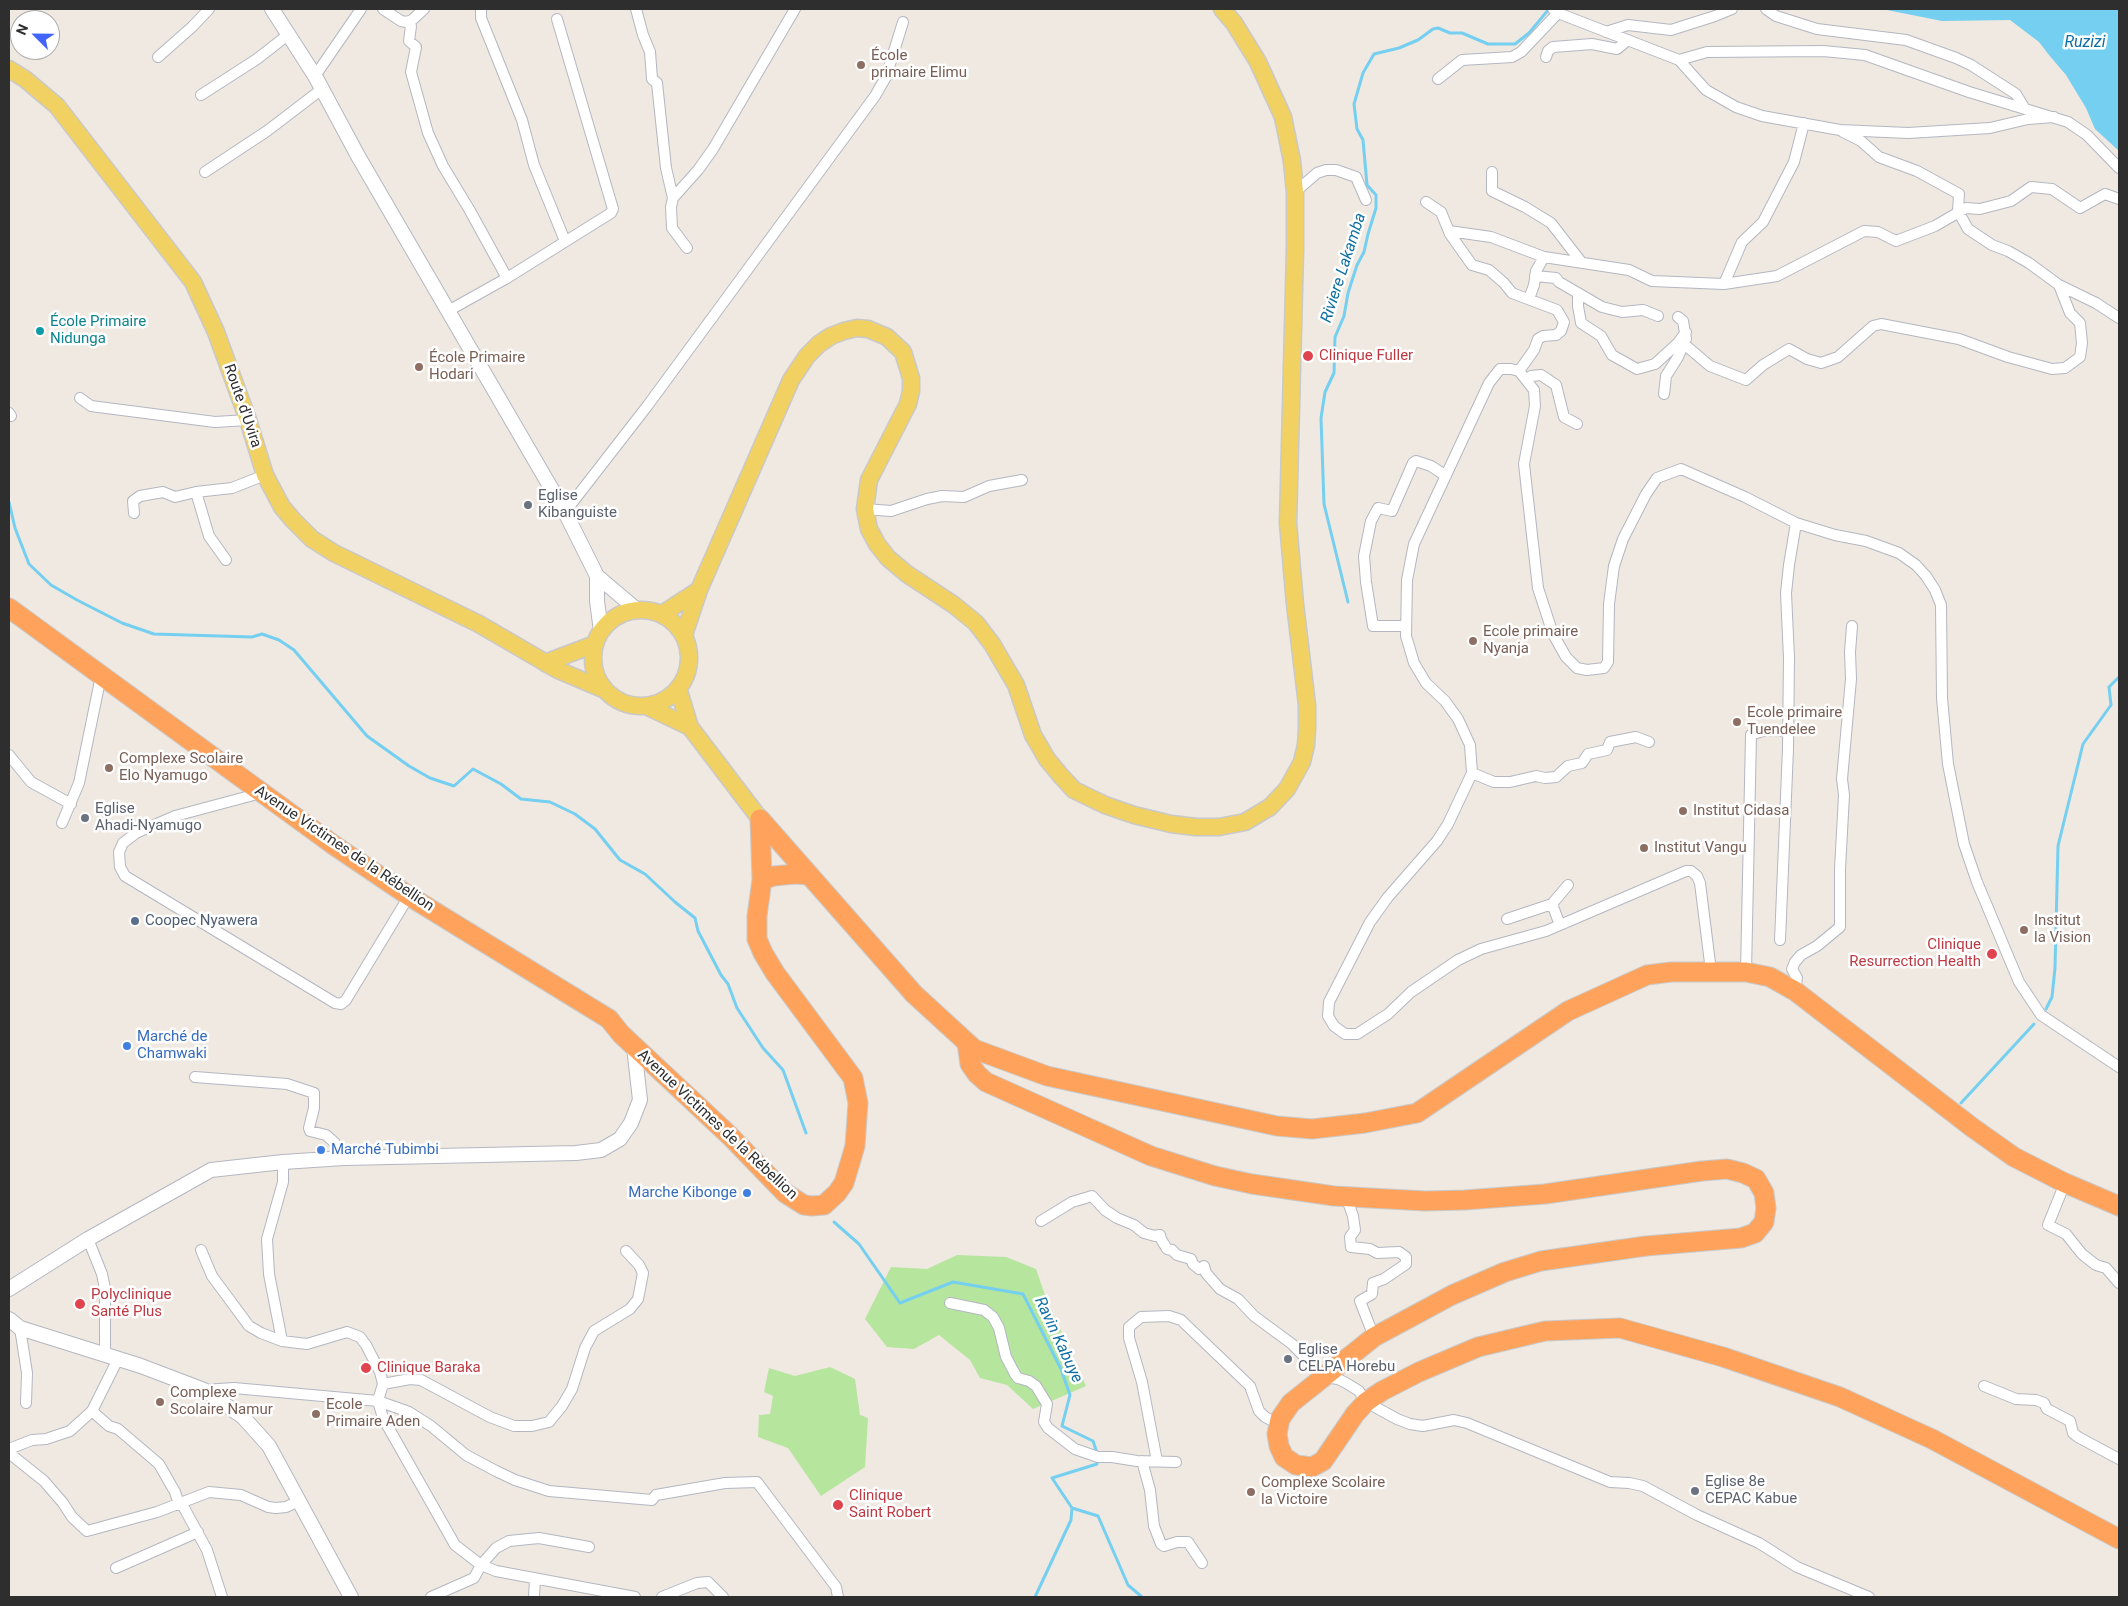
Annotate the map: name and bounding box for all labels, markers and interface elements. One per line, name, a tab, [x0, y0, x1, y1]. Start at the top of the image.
north arrow	[10, 10, 60, 60]
text: N	[13, 22, 31, 37]
water label: Ruzizi	[2064, 33, 2106, 53]
place label: École primaire Elimu	[871, 47, 967, 82]
marker: École primaire Elimu	[855, 59, 867, 71]
water label: Riviere Lakamba	[1317, 211, 1371, 325]
place label: École Primaire Nidunga	[50, 313, 146, 348]
marker: École Primaire Nidunga	[34, 325, 46, 337]
place label: Clinique Fuller	[1319, 347, 1413, 365]
place label: École Primaire Hodari	[429, 349, 525, 384]
marker: Clinique Fuller	[1301, 349, 1315, 363]
marker: École Primaire Hodari	[413, 361, 425, 373]
street label: Route d'Uvira	[219, 362, 265, 450]
place label: Eglise Kibanguiste	[538, 487, 617, 522]
marker: Eglise Kibanguiste	[522, 499, 534, 511]
place label: Ecole primaire Nyanja	[1483, 623, 1578, 658]
marker: Ecole primaire Nyanja	[1467, 635, 1479, 647]
place label: Ecole primaire Tuendelee	[1747, 704, 1842, 739]
marker: Ecole primaire Tuendelee	[1731, 716, 1743, 728]
place label: Complexe Scolaire Elo Nyamugo	[119, 750, 243, 785]
marker: Complexe Scolaire Elo Nyamugo	[103, 762, 115, 774]
street label: Avenue Victimes de la Rébellion	[251, 782, 437, 916]
place label: Eglise Ahadi-Nyamugo	[95, 800, 202, 835]
place label: Institut Cidasa	[1693, 802, 1789, 820]
marker: Institut Cidasa	[1677, 805, 1689, 817]
marker: Eglise Ahadi-Nyamugo	[79, 812, 91, 824]
place label: Institut Vangu	[1654, 839, 1747, 857]
marker: Institut Vangu	[1638, 842, 1650, 854]
place label: Coopec Nyawera	[145, 912, 258, 930]
place label: Institut la Vision	[2034, 912, 2091, 947]
marker: Coopec Nyawera	[129, 915, 141, 927]
marker: Institut la Vision	[2018, 924, 2030, 936]
place label: Clinique Resurrection Health	[1849, 936, 1981, 971]
marker: Clinique Resurrection Health	[1985, 947, 1999, 961]
place label: Marché de Chamwaki	[137, 1028, 207, 1063]
marker: Marché de Chamwaki	[121, 1040, 133, 1052]
street label: Avenue Victimes de la Rébellion	[633, 1046, 801, 1204]
place label: Marché Tubimbi	[331, 1141, 439, 1159]
marker: Marché Tubimbi	[315, 1144, 327, 1156]
place label: Marche Kibonge	[628, 1184, 737, 1202]
marker: Marche Kibonge	[741, 1187, 753, 1199]
place label: Polyclinique Santé Plus	[91, 1286, 171, 1321]
water label: Ravin Kabuye	[1030, 1294, 1086, 1386]
marker: Polyclinique Santé Plus	[73, 1297, 87, 1311]
place label: Eglise CELPA Horebu	[1298, 1341, 1395, 1376]
marker: Eglise CELPA Horebu	[1282, 1353, 1294, 1365]
place label: Clinique Baraka	[377, 1359, 481, 1377]
marker: Clinique Baraka	[359, 1361, 373, 1375]
place label: Complexe Scolaire Namur	[170, 1384, 273, 1419]
marker: Complexe Scolaire Namur	[154, 1396, 166, 1408]
place label: Ecole Primaire Aden	[326, 1396, 420, 1431]
marker: Ecole Primaire Aden	[310, 1408, 322, 1420]
place label: Eglise 8e CEPAC Kabue	[1705, 1473, 1797, 1508]
place label: Complexe Scolaire la Victoire	[1261, 1474, 1385, 1509]
marker: Eglise 8e CEPAC Kabue	[1689, 1485, 1701, 1497]
marker: Complexe Scolaire la Victoire	[1245, 1486, 1257, 1498]
place label: Clinique Saint Robert	[849, 1487, 931, 1522]
marker: Clinique Saint Robert	[831, 1498, 845, 1512]

